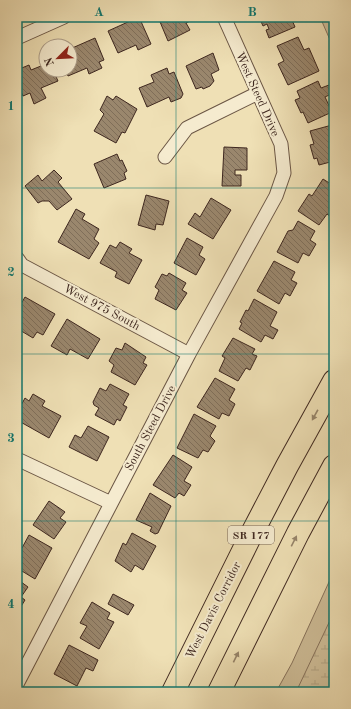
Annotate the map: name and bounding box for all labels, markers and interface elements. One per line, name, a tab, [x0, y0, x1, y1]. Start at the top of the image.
text: A	[94, 6, 104, 19]
text: B	[247, 6, 257, 19]
north arrow	[38, 38, 78, 78]
street label: West Steed Drive	[233, 50, 281, 139]
text: N	[43, 55, 57, 68]
text: 1	[7, 100, 15, 113]
text: 2	[7, 266, 15, 279]
street label: West 975 South	[61, 282, 143, 333]
street label: South Steed Drive	[123, 383, 179, 473]
one-way arrow	[312, 409, 319, 421]
text: 3	[7, 432, 15, 445]
road number: SR 177	[228, 526, 274, 544]
one-way arrow	[291, 535, 297, 547]
street label: West Davis Corridor	[184, 560, 244, 661]
text: 4	[7, 598, 15, 611]
one-way arrow	[233, 651, 239, 663]

